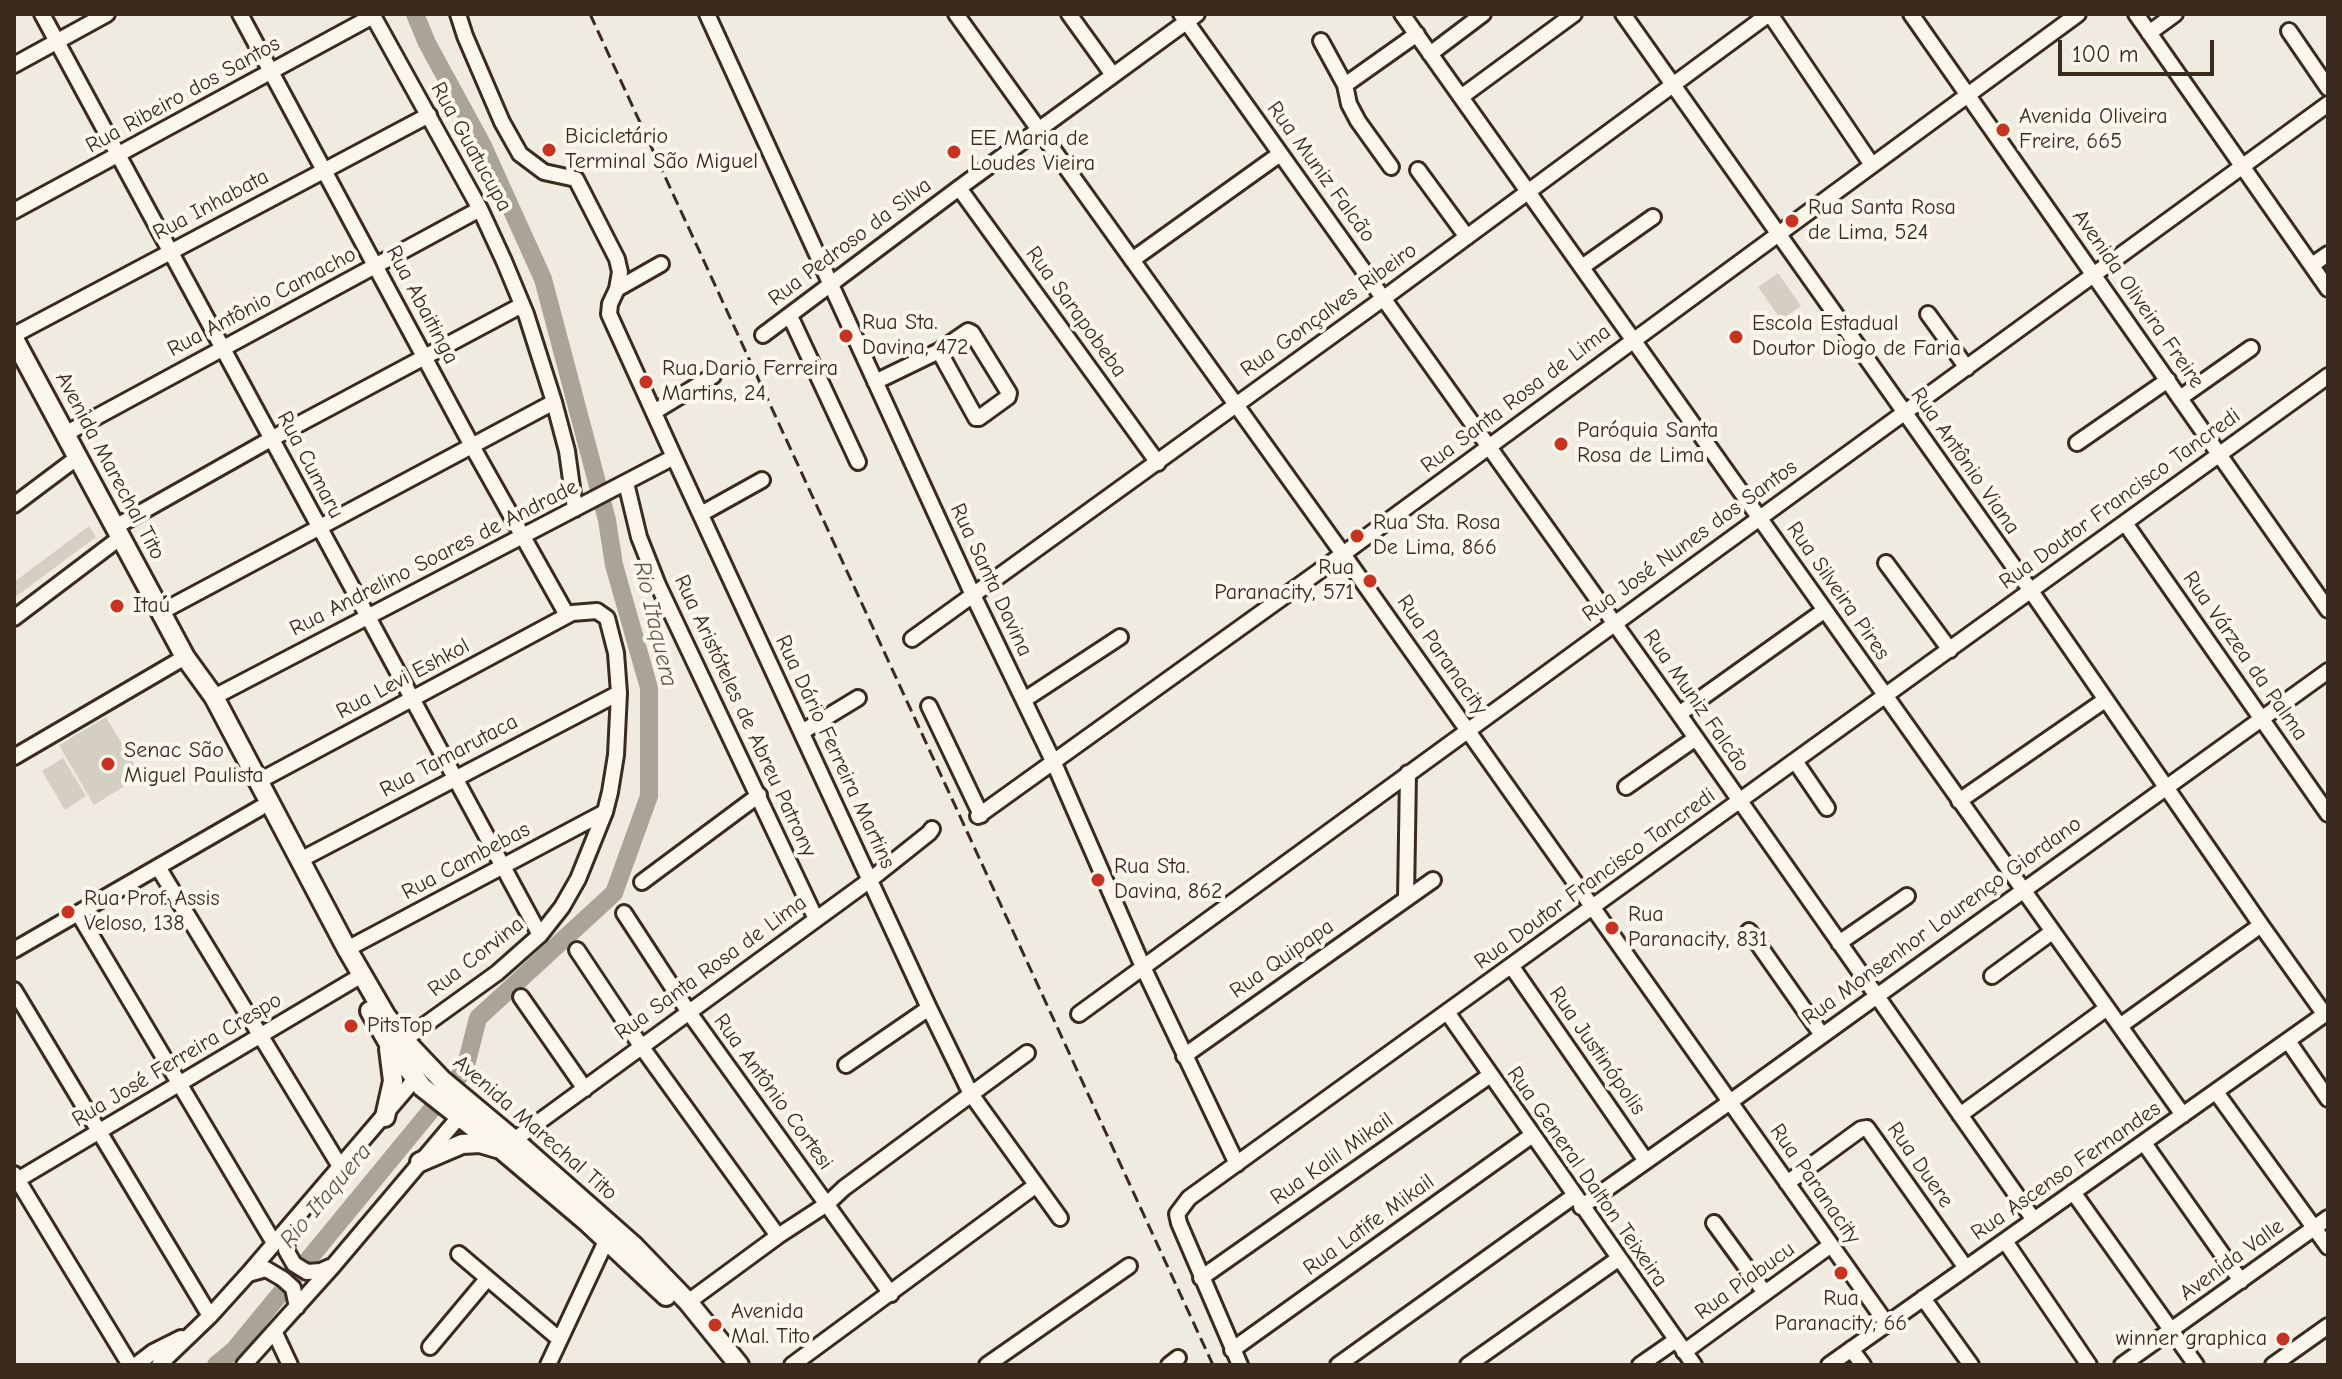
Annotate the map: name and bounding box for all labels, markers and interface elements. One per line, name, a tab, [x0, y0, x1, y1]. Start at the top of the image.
scale bar	[2062, 24, 2218, 74]
street label: Rua Ribeiro dos Santos	[81, 31, 285, 159]
text: 100 m	[2072, 40, 2139, 68]
street label: Rua Guatucupa	[425, 78, 517, 216]
street label: Rua Muniz Falcão	[1261, 96, 1381, 248]
place label: Avenida Oliveira Freire, 665	[2019, 104, 2167, 156]
marker: Avenida Oliveira Freire, 665	[1994, 121, 2012, 139]
place label: Bicicletário Terminal São Miguel	[565, 124, 758, 176]
place label: EE Maria de Loudes Vieira	[970, 126, 1095, 178]
marker: Bicicletário Terminal São Miguel	[540, 141, 558, 159]
marker: EE Maria de Loudes Vieira	[945, 143, 963, 161]
street label: Rua Inhabata	[149, 164, 273, 246]
street label: Rua Pedroso da Silva	[763, 172, 937, 312]
place label: Rua Santa Rosa de Lima, 524	[1808, 195, 1956, 246]
street label: Avenida Oliveira Freire	[2066, 205, 2210, 393]
marker: Rua Santa Rosa de Lima, 524	[1783, 212, 1801, 230]
street label: Rua Gonçalves Ribeiro	[1236, 237, 1422, 383]
street label: Rua Antônio Camacho	[163, 241, 361, 363]
street label: Rua Abaitinga	[380, 241, 464, 369]
street label: Rua Sarapobeba	[1020, 241, 1132, 383]
place label: Rua Sta. Davina, 472	[862, 310, 968, 362]
place label: Escola Estadual Doutor Diogo de Faria	[1752, 311, 1961, 362]
street label: Rua Santa Rosa de Lima	[1416, 319, 1616, 479]
marker: Rua Sta. Davina, 472	[837, 327, 855, 345]
marker: Escola Estadual Doutor Diogo de Faria	[1727, 328, 1745, 346]
place label: Rua Dario Ferreira Martins, 24	[662, 356, 838, 408]
street label: Avenida Marechal Tito	[49, 368, 171, 564]
marker: Rua Dario Ferreira Martins, 24	[637, 373, 655, 391]
street label: Rua Antônio Viana	[1905, 383, 2025, 539]
street label: Rua Doutor Francisco Tancredi	[1994, 403, 2246, 595]
street label: Rua Cumaru	[271, 407, 349, 523]
place label: Paróquia Santa Rosa de Lima	[1577, 418, 1718, 470]
marker: Paróquia Santa Rosa de Lima	[1552, 435, 1570, 453]
street label: Rua José Nunes dos Santos	[1577, 454, 1803, 628]
street label: Rua Andrelino Soares de Andrade	[285, 474, 583, 642]
street label: Rua Santa Davina	[944, 499, 1038, 661]
place label: Rua Sta. Rosa De Lima, 866	[1373, 510, 1501, 562]
street label: Rua Silveira Pires	[1781, 517, 1895, 665]
marker: Rua Sta. Rosa De Lima, 866	[1348, 527, 1366, 545]
place label: Rua Paranacity, 571	[1214, 555, 1354, 606]
water label: Rio Itaquera	[627, 559, 683, 689]
street label: Rua Várzea da Palma	[2177, 566, 2313, 746]
street label: Rua Aristóteles de Abreu Patrony	[668, 571, 822, 861]
marker: Rua Paranacity, 571	[1361, 572, 1379, 590]
street label: Rua Paranacity	[1391, 590, 1493, 720]
place label: Itaú	[133, 593, 170, 619]
marker: Itaú	[108, 597, 126, 615]
street label: Rua Muniz Falcão	[1637, 625, 1755, 777]
street label: Rua Dário Ferreira Martins	[769, 631, 901, 873]
street label: Rua Levi Eshkol	[332, 633, 474, 725]
street label: Rua Tamarutaca	[376, 709, 522, 803]
place label: Senac São Miguel Paulista	[124, 738, 263, 790]
marker: Senac São Miguel Paulista	[99, 755, 117, 773]
street label: Rua Doutor Francisco Tancredi	[1469, 783, 1721, 975]
street label: Rua Monsenhor Lourenço Giordano	[1797, 811, 2087, 1031]
street label: Rua Cambebas	[397, 816, 535, 906]
place label: Rua Sta. Davina, 862	[1114, 854, 1223, 906]
marker: Rua Sta. Davina, 862	[1089, 871, 1107, 889]
place label: Rua Prof. Assis Veloso, 138	[84, 886, 220, 938]
street label: Rua Santa Rosa de Lima	[610, 890, 812, 1046]
place label: Rua Paranacity, 831	[1628, 902, 1768, 954]
marker: Rua Prof. Assis Veloso, 138	[59, 903, 77, 921]
street label: Rua Corvina	[423, 911, 529, 1003]
street label: Rua Quipapa	[1225, 914, 1339, 1004]
marker: Rua Paranacity, 831	[1603, 919, 1621, 937]
street label: Rua Justinópolis	[1543, 982, 1651, 1120]
street label: Rua José Ferreira Crespo	[67, 987, 287, 1133]
street label: Rua Antônio Cortesi	[708, 1009, 838, 1175]
place label: PitsTop	[367, 1013, 433, 1039]
marker: PitsTop	[342, 1017, 360, 1035]
street label: Avenida Marechal Tito	[448, 1050, 622, 1206]
street label: Rua General Dalton Teixeira	[1501, 1062, 1673, 1292]
street label: Rua Ascenso Fernandes	[1966, 1096, 2166, 1246]
street label: Rua Kalil Mikail	[1266, 1107, 1398, 1211]
street label: Rua Duere	[1881, 1117, 1959, 1213]
street label: Rua Paranacity	[1764, 1119, 1866, 1249]
water label: Rio Itaquera	[274, 1138, 378, 1254]
street label: Rua Latife Mikail	[1298, 1169, 1440, 1281]
street label: Avenida Valle	[2175, 1213, 2289, 1307]
street label: Rua Piabucu	[1690, 1236, 1800, 1326]
marker: Rua Paranacity, 66	[1832, 1264, 1850, 1282]
place label: Rua Paranacity, 66	[1775, 1286, 1907, 1338]
place label: Avenida Mal. Tito	[731, 1299, 810, 1350]
marker: Avenida Mal. Tito	[706, 1316, 724, 1334]
place label: winner graphica	[2116, 1326, 2267, 1352]
marker: winner graphica	[2274, 1330, 2292, 1348]

